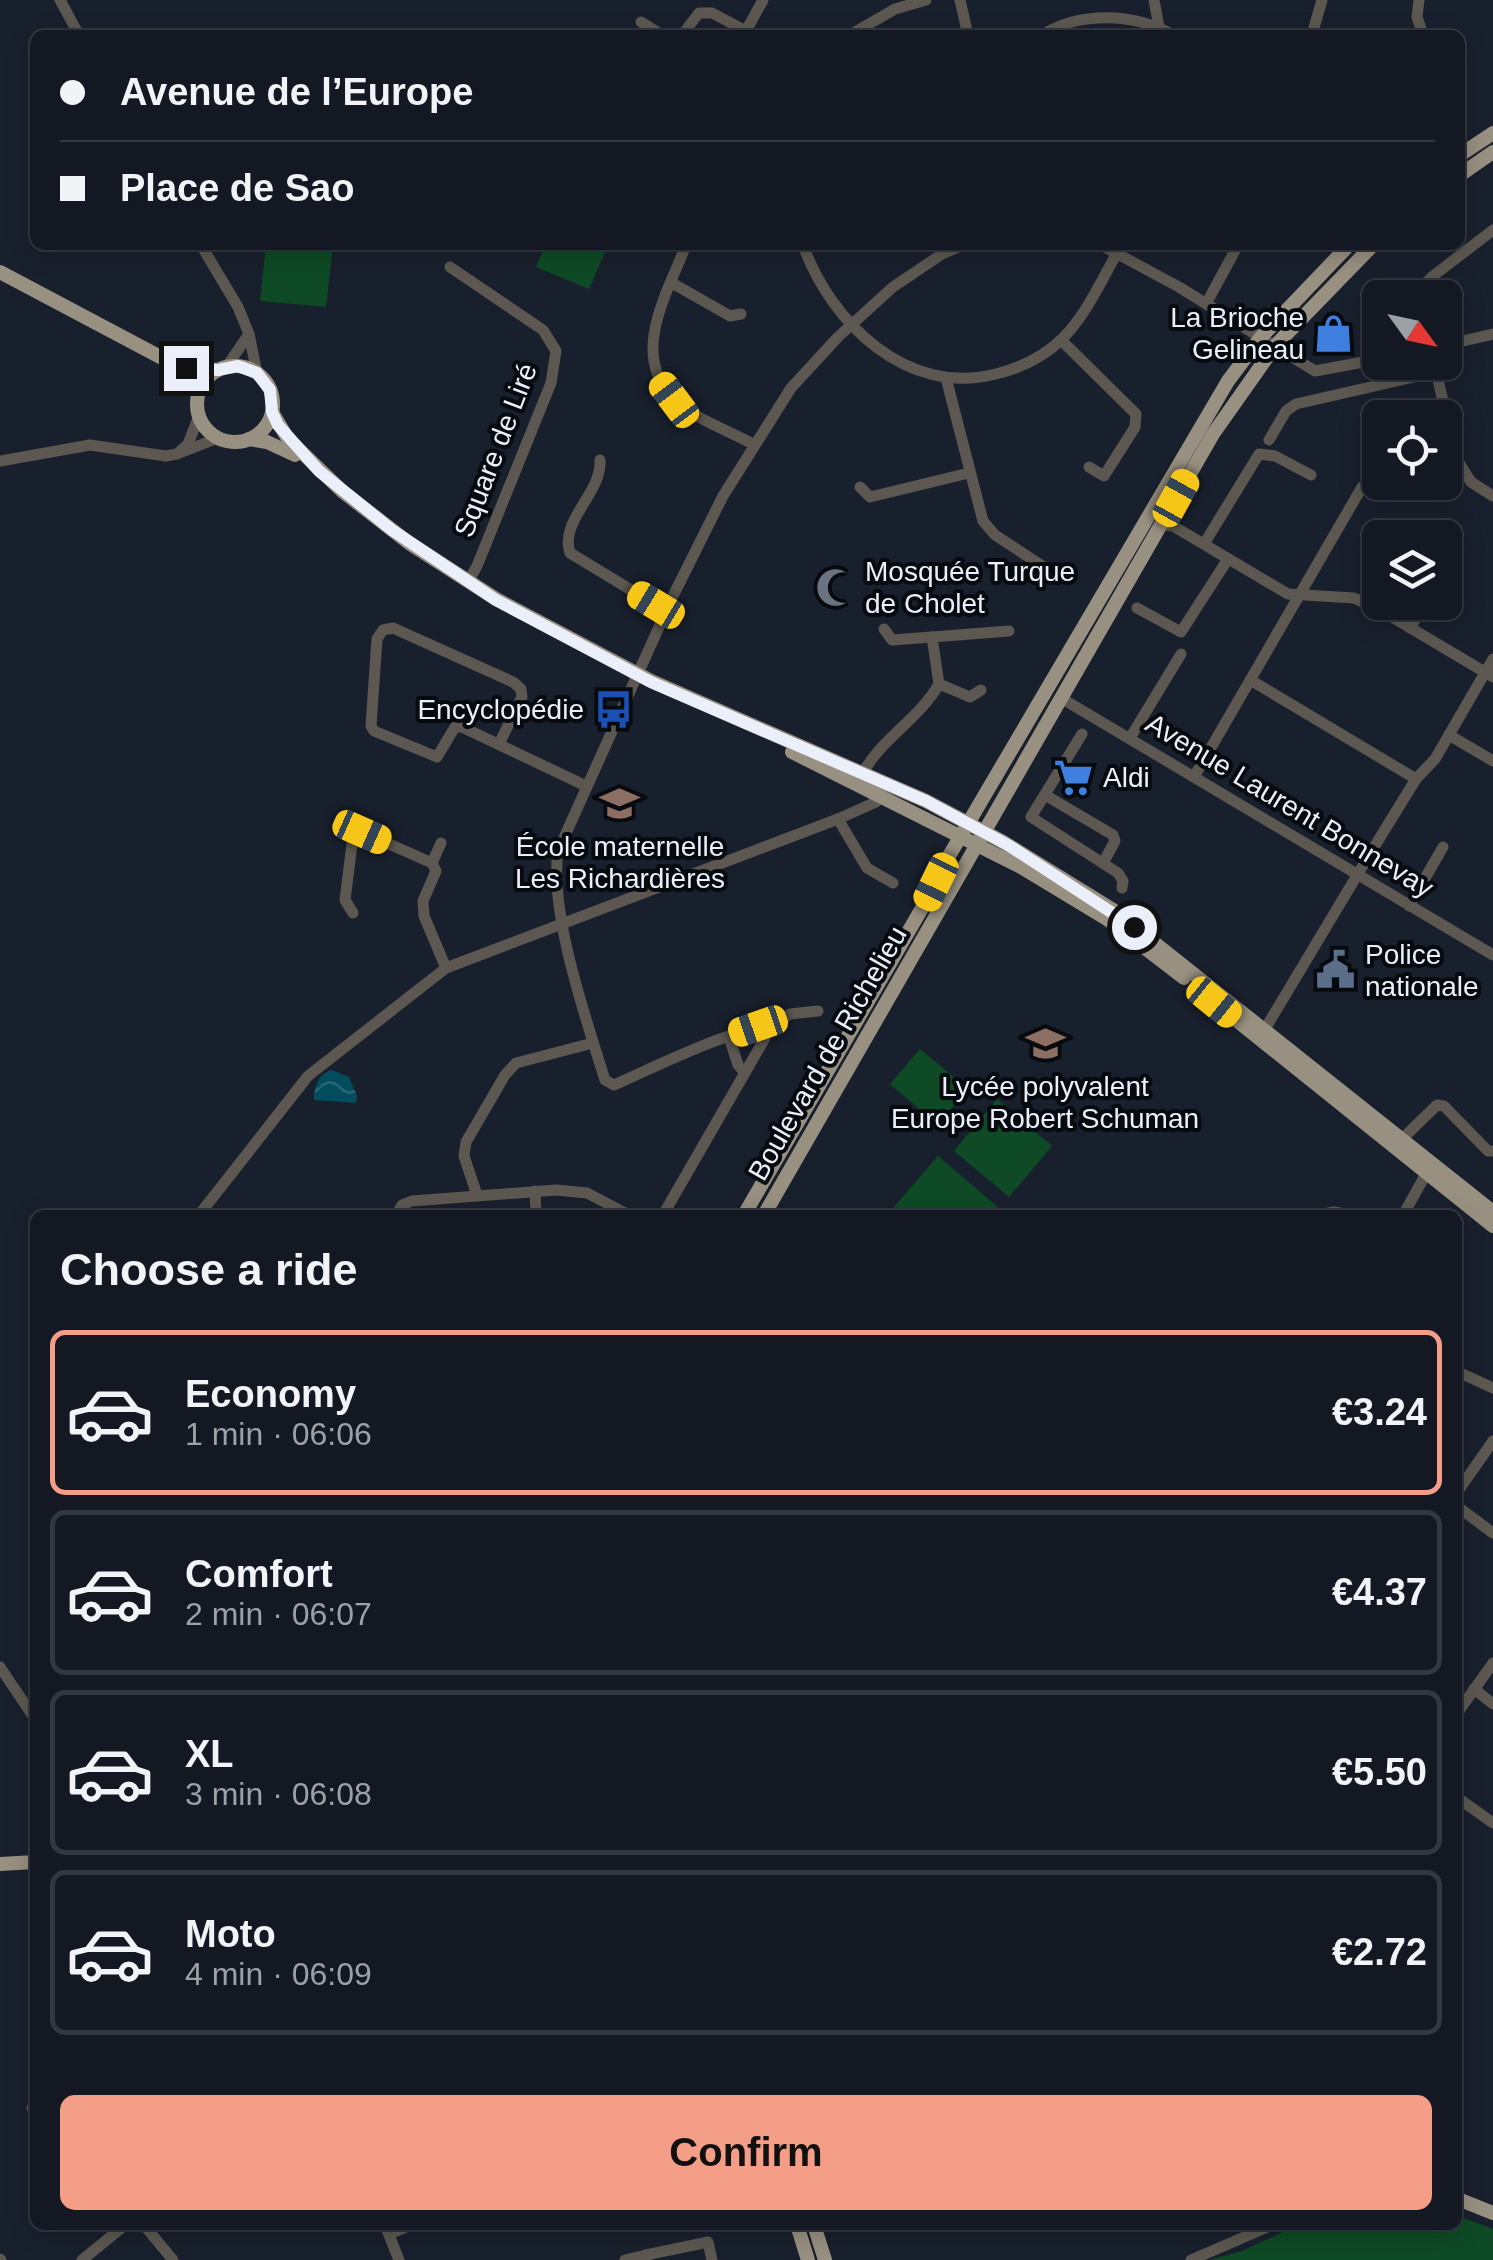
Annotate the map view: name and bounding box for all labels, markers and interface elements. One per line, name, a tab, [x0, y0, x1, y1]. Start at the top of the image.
text: Avenue de l’Europe	[120, 71, 473, 113]
text: Place de Sao	[120, 167, 354, 209]
north arrow	[1362, 280, 1462, 380]
map controls	[1362, 280, 1462, 620]
place label: La Brioche Gelineau	[1170, 302, 1304, 365]
shop icon: La Brioche Gelineau	[1313, 312, 1355, 354]
route end	[164, 346, 209, 391]
street label: Square de Liré	[448, 359, 543, 541]
car	[644, 367, 704, 433]
button: locate	[1362, 400, 1462, 500]
car	[1148, 464, 1204, 532]
button: layers	[1362, 520, 1462, 620]
place label: Mosquée Turque de Cholet	[865, 556, 1075, 619]
mosque icon: Mosquée Turque de Cholet	[814, 566, 856, 608]
car	[623, 577, 689, 633]
bus stop icon: Encyclopédie	[593, 688, 635, 730]
place label: Encyclopédie	[417, 694, 584, 725]
street label: Avenue Laurent Bonnevay	[1141, 707, 1439, 904]
supermarket icon: Aldi	[1052, 756, 1094, 798]
place label: Aldi	[1103, 762, 1150, 793]
school or university icon: École maternelle Les Richardières	[599, 782, 641, 824]
car	[328, 806, 396, 858]
place label: École maternelle Les Richardières	[515, 831, 725, 894]
car	[909, 848, 963, 916]
route start	[1112, 905, 1157, 950]
street label: Boulevard de Richelieu	[742, 921, 913, 1186]
place label: Police nationale	[1365, 939, 1479, 1002]
public building icon: Police nationale	[1314, 949, 1356, 991]
car	[1181, 971, 1247, 1033]
car	[725, 1002, 791, 1050]
school or university icon: Lycée polyvalent Europe Robert Schuman	[1024, 1022, 1066, 1064]
place label: Lycée polyvalent Europe Robert Schuman	[891, 1071, 1199, 1134]
text: Choose a ride	[60, 1244, 358, 1295]
icon: car	[65, 1368, 155, 1458]
text: Economy	[185, 1373, 356, 1415]
text: €3.24	[1332, 1391, 1427, 1433]
text: 1 min · 06:06	[185, 1416, 372, 1452]
icon: car	[65, 1548, 155, 1638]
text: Comfort	[185, 1553, 333, 1595]
text: €4.37	[1332, 1571, 1427, 1613]
text: 2 min · 06:07	[185, 1596, 372, 1632]
icon: car	[65, 1728, 155, 1818]
text: XL	[185, 1733, 234, 1775]
text: €5.50	[1332, 1751, 1427, 1793]
text: 3 min · 06:08	[185, 1776, 372, 1812]
icon: car	[65, 1908, 155, 1998]
text: Moto	[185, 1913, 276, 1955]
text: €2.72	[1332, 1931, 1427, 1973]
text: 4 min · 06:09	[185, 1956, 372, 1992]
button: Confirm	[60, 2095, 1432, 2210]

